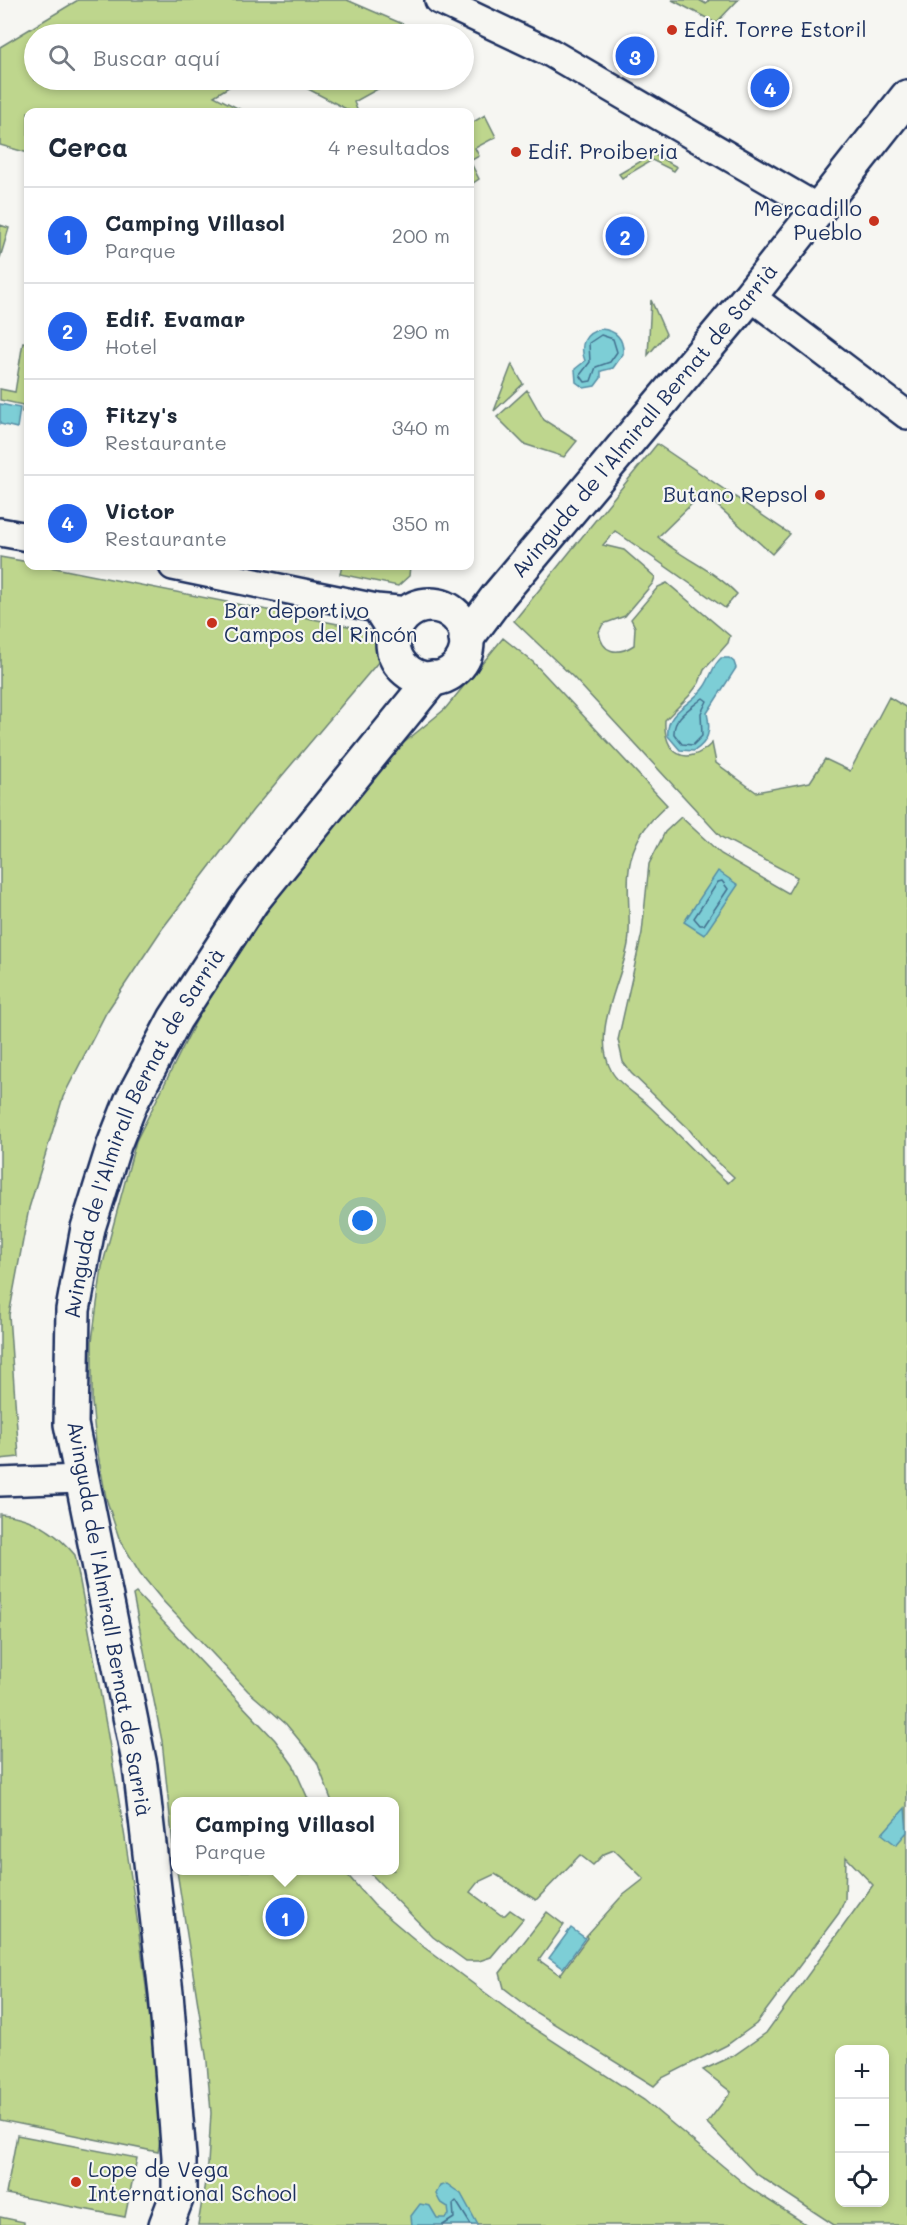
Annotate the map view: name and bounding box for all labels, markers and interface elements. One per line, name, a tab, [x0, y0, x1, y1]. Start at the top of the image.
place label: Edif. Torre Estoril	[684, 15, 867, 42]
marker: Edif. Torre Estoril	[665, 23, 679, 37]
search box	[24, 24, 474, 90]
pin: 3	[616, 34, 654, 78]
icon: search	[45, 41, 78, 74]
text: Buscar aquí	[93, 43, 221, 72]
pin: 4	[750, 66, 790, 110]
text: Cerca	[48, 130, 128, 164]
text: 4 resultados	[328, 134, 450, 160]
place label: Edif. Proiberia	[528, 137, 678, 164]
marker: Edif. Proiberia	[509, 145, 523, 159]
place label: Mercadillo Pueblo	[754, 194, 862, 245]
text: Camping Villasol	[105, 208, 285, 237]
pin: 2	[606, 214, 644, 258]
marker: Mercadillo Pueblo	[867, 214, 881, 228]
text: 1	[63, 222, 72, 248]
text: 200 m	[392, 222, 450, 248]
text: Parque	[105, 237, 176, 263]
street label: Avinguda de l'Almirall Bernat de Sarrià	[504, 257, 783, 583]
text: Edif. Evamar	[105, 304, 245, 333]
text: 2	[62, 318, 73, 344]
text: 290 m	[392, 318, 450, 344]
text: Hotel	[105, 333, 157, 359]
text: Fitzy's	[105, 400, 178, 429]
text: 3	[62, 414, 74, 440]
text: 340 m	[392, 414, 450, 440]
text: Restaurante	[105, 429, 227, 455]
place label: Butano Repsol	[663, 480, 808, 507]
marker: Butano Repsol	[813, 488, 827, 502]
text: Victor	[105, 496, 175, 525]
text: 4	[61, 510, 74, 536]
text: 350 m	[392, 510, 450, 536]
text: Restaurante	[105, 525, 227, 551]
place label: Bar deportivo Campos del Rincón	[224, 596, 417, 647]
marker: Bar deportivo Campos del Rincón	[205, 616, 219, 630]
street label: Avinguda de l'Almirall Bernat de Sarrià	[58, 942, 230, 1319]
your location	[348, 1206, 377, 1235]
street label: Avinguda de l'Almirall Bernat de Sarrià	[62, 1419, 159, 1819]
popup	[171, 1797, 399, 1875]
text: Camping Villasol	[195, 1809, 375, 1838]
text: Parque	[195, 1838, 266, 1864]
pin: 1	[266, 1894, 304, 1940]
map controls	[835, 2045, 889, 2207]
button: +	[835, 2045, 889, 2099]
button: −	[835, 2099, 889, 2153]
button: locate	[835, 2153, 889, 2207]
place label: Lope de Vega International School	[88, 2155, 297, 2206]
marker: Lope de Vega International School	[69, 2175, 83, 2189]

